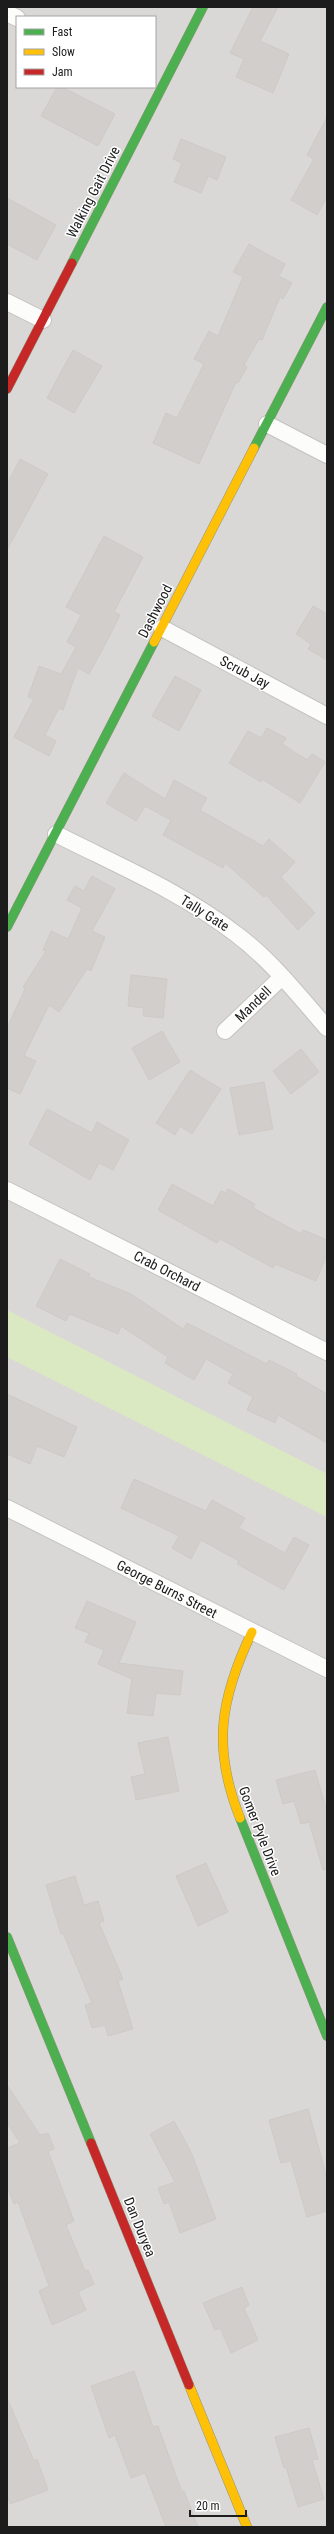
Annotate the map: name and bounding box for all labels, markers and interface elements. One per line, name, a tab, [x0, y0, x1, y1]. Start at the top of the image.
legend	[16, 16, 156, 88]
text: Fast	[52, 25, 73, 39]
text: Slow	[52, 45, 75, 59]
text: Jam	[52, 65, 73, 79]
street label: Walking Gait Drive	[63, 143, 123, 240]
street label: Dashwood	[135, 582, 175, 640]
street label: Scrub Jay	[217, 652, 273, 692]
street label: Tally Gate	[178, 892, 233, 934]
street label: Mandell	[232, 983, 274, 1025]
street label: Crab Orchard	[131, 1247, 203, 1295]
street label: George Burns Street	[114, 1557, 220, 1621]
street label: Gomer Pyle Drive	[236, 1784, 285, 1878]
street label: Dan Duryea	[121, 2195, 159, 2259]
scale bar	[190, 2492, 246, 2518]
text: 20 m	[196, 2499, 220, 2513]

